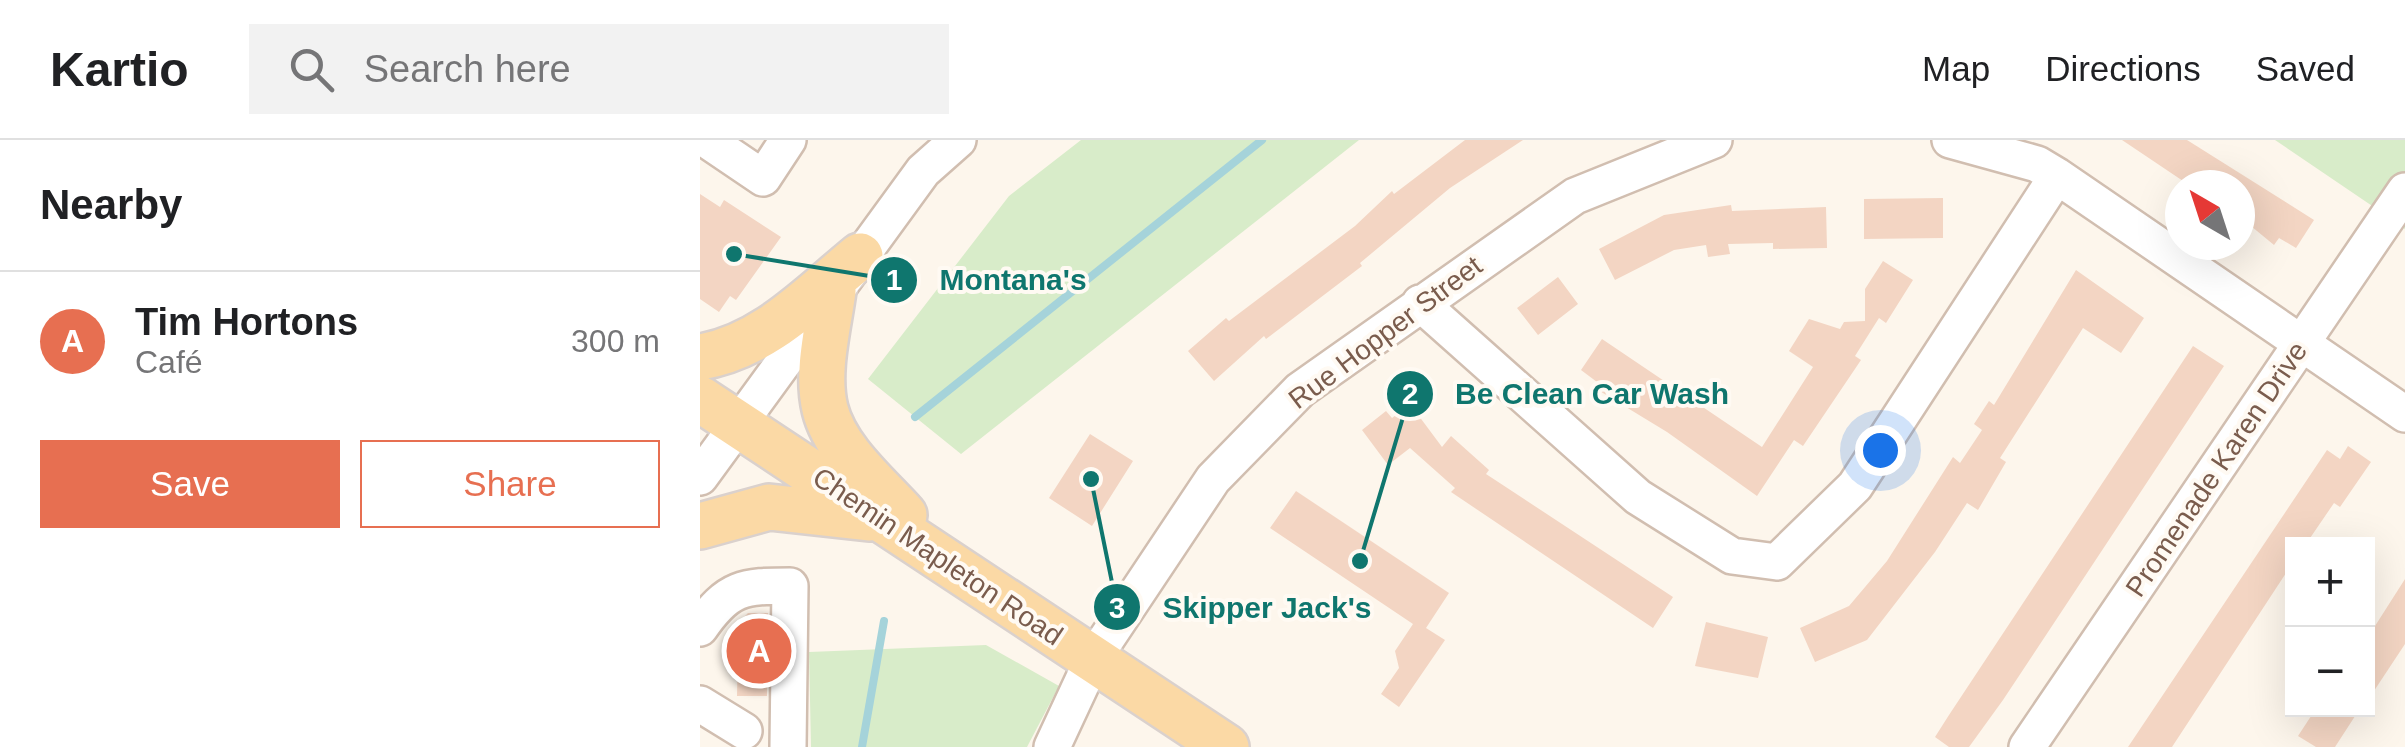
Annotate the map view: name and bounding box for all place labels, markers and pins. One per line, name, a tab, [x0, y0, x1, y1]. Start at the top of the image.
callout: Montana's	[869, 250, 1106, 310]
callout: Be Clean Car Wash	[1385, 364, 1749, 424]
callout: Skipper Jack's	[1092, 577, 1391, 637]
pin: A	[727, 614, 792, 688]

